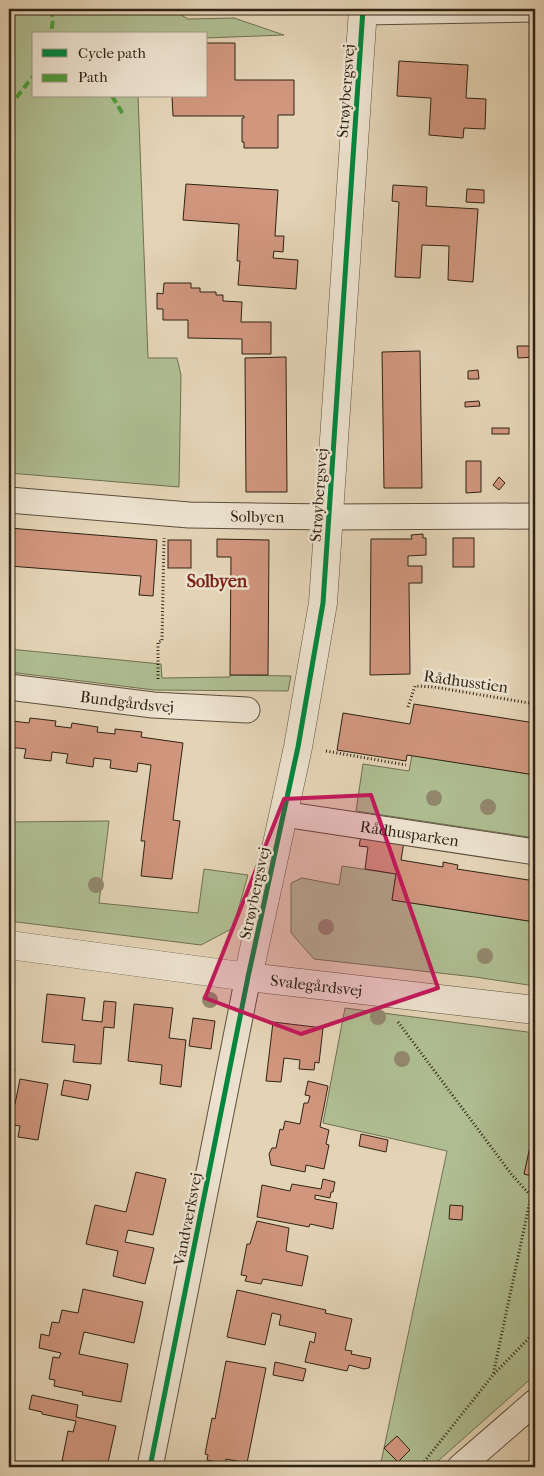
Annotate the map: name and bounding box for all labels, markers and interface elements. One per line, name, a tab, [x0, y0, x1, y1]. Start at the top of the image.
legend	[32, 32, 208, 98]
street label: Strøybergsvej	[333, 43, 358, 139]
text: Cycle path	[78, 44, 146, 62]
text: Path	[78, 68, 108, 86]
street label: Strøybergsvej	[306, 447, 331, 543]
street label: Solbyen	[230, 507, 285, 526]
district label: Solbyen	[187, 571, 248, 592]
street label: Rådhusstien	[422, 666, 510, 697]
street label: Bundgårdsvej	[79, 687, 174, 716]
street label: Rådhusparken	[359, 817, 461, 851]
street label: Strøybergsvej	[235, 845, 274, 941]
street label: Svalegårdsvej	[269, 971, 363, 1000]
street label: Vandværksvej	[169, 1171, 206, 1268]

